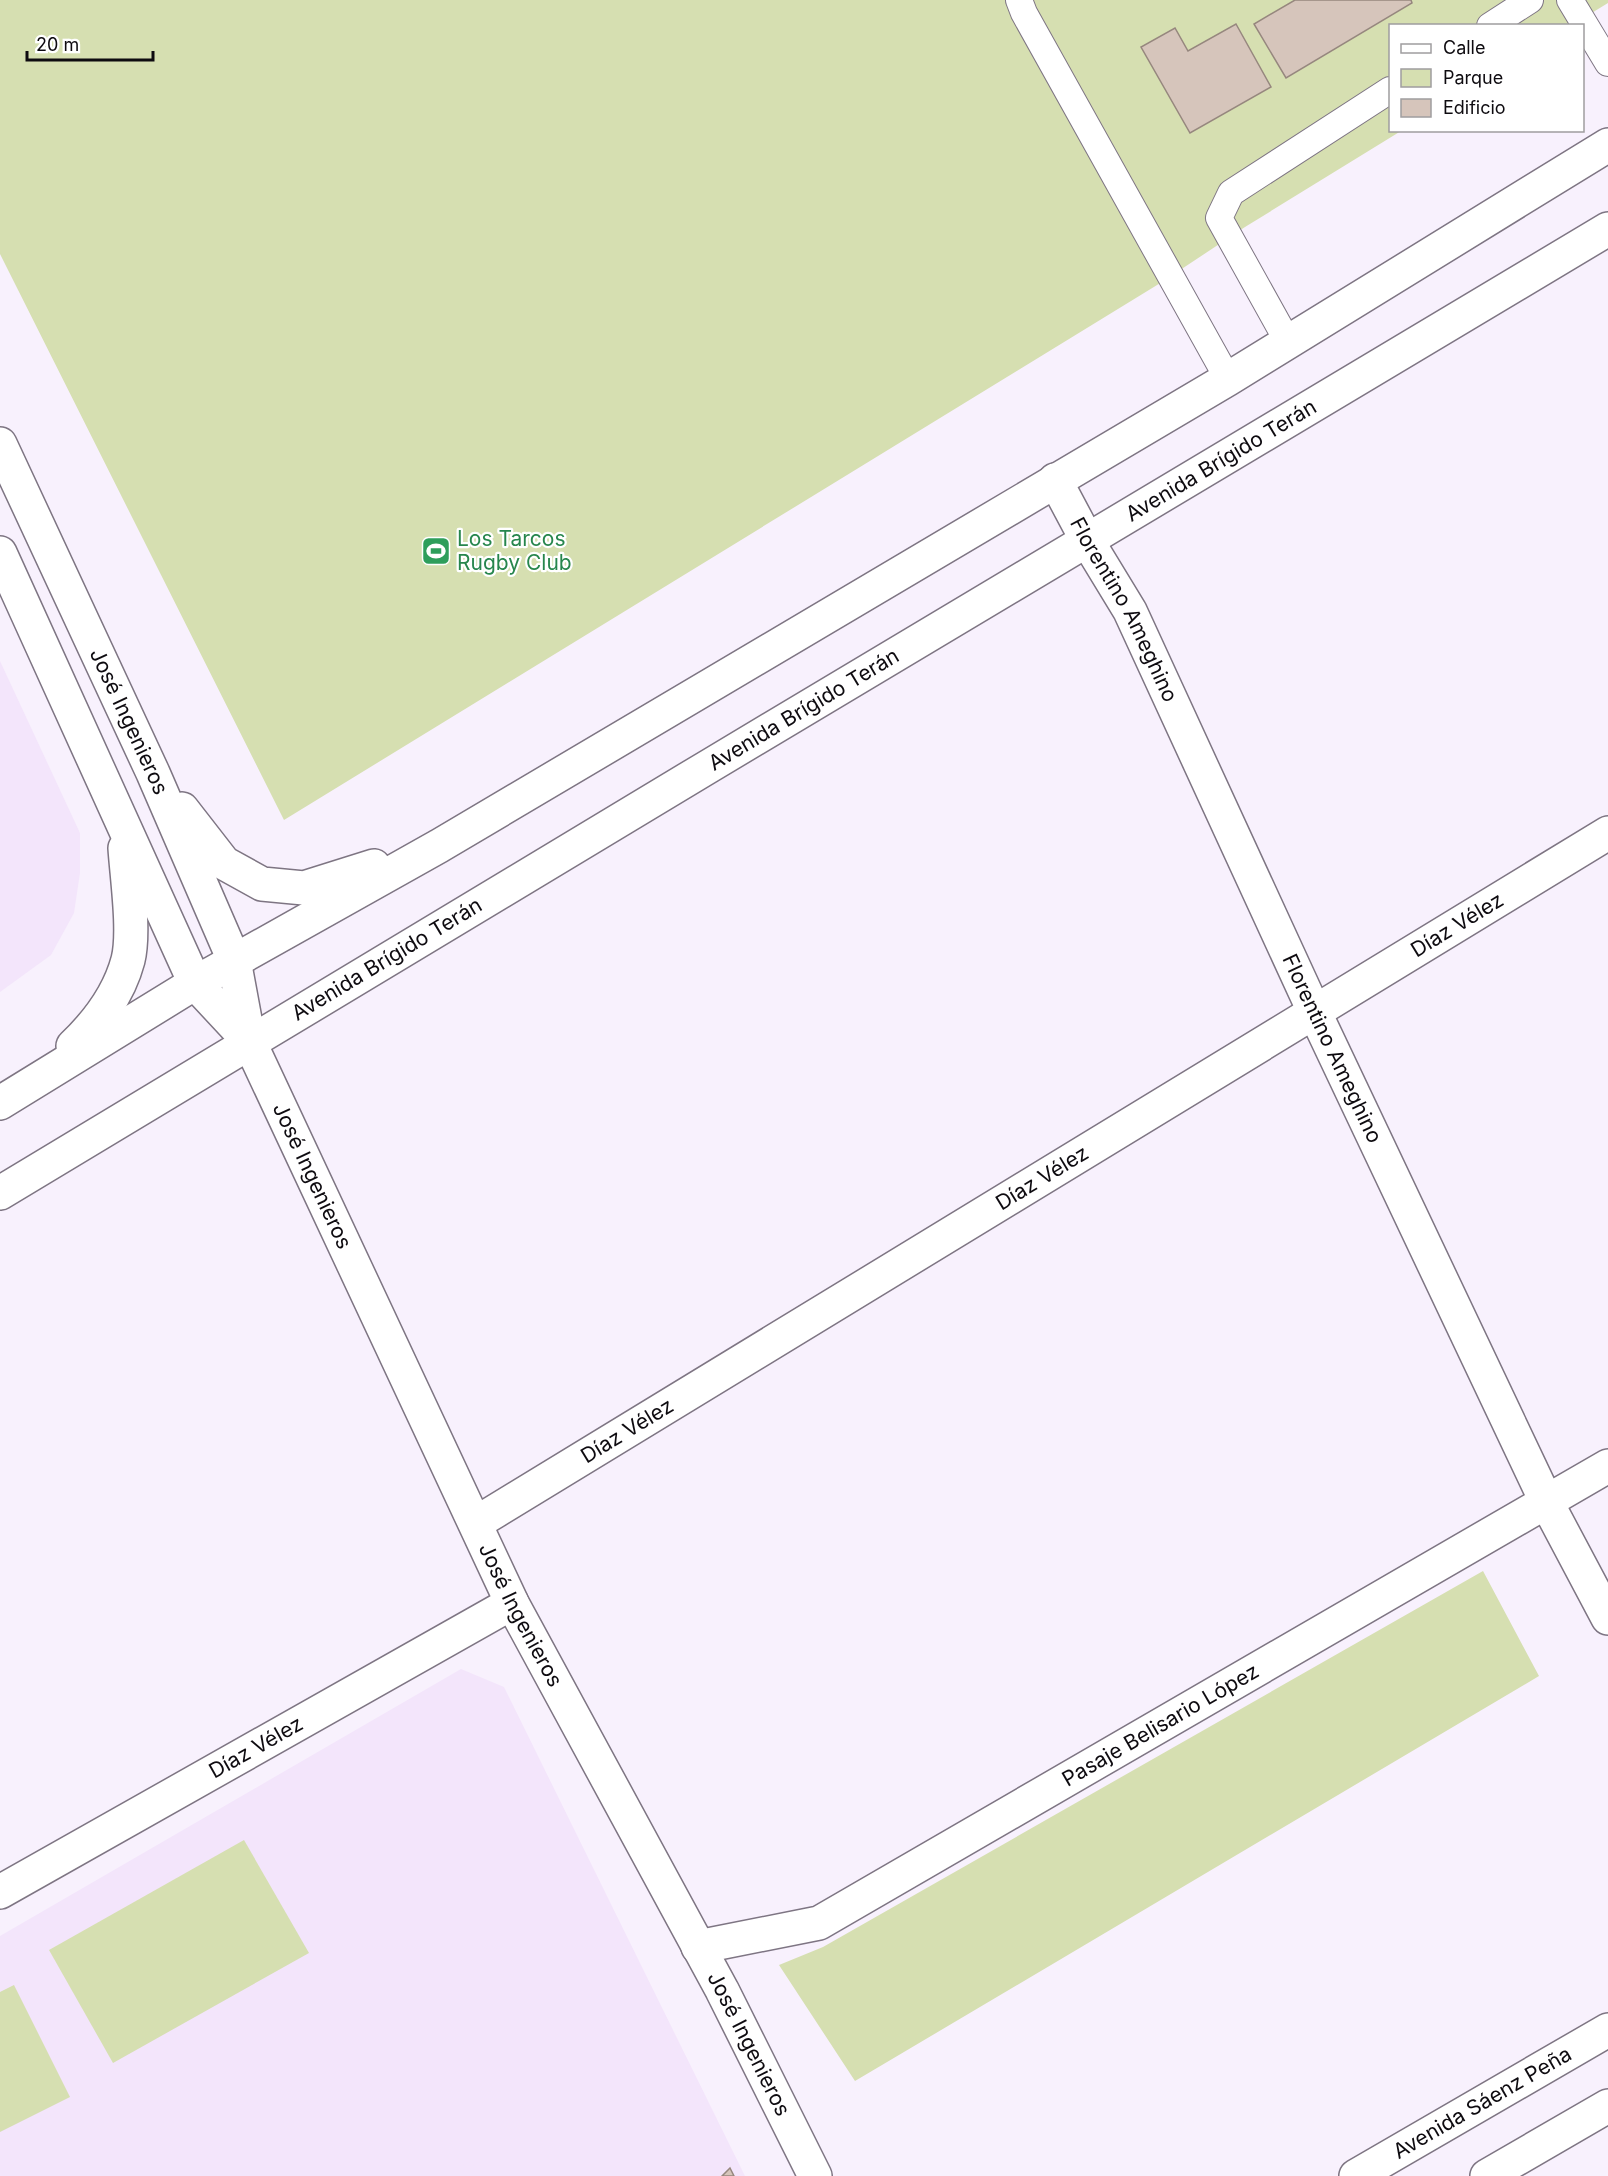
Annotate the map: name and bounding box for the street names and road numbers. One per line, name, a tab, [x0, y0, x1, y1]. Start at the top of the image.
street label: Avenida Brígido Terán	[1121, 394, 1321, 527]
street label: Florentino Ameghino	[1065, 513, 1183, 706]
street label: Avenida Brígido Terán	[704, 643, 903, 776]
street label: José Ingenieros	[85, 644, 174, 798]
street label: Díaz Vélez	[1406, 887, 1508, 962]
street label: Avenida Brígido Terán	[287, 892, 486, 1026]
street label: Florentino Ameghino	[1278, 950, 1388, 1147]
street label: José Ingenieros	[268, 1099, 357, 1253]
street label: Díaz Vélez	[991, 1140, 1093, 1215]
street label: Díaz Vélez	[576, 1393, 678, 1468]
street label: José Ingenieros	[474, 1539, 568, 1691]
street label: Pasaje Belisario López	[1057, 1658, 1263, 1792]
street label: Díaz Vélez	[204, 1711, 307, 1783]
street label: José Ingenieros	[702, 1967, 796, 2120]
street label: Avenida Sáenz Peña	[1388, 2041, 1576, 2164]

